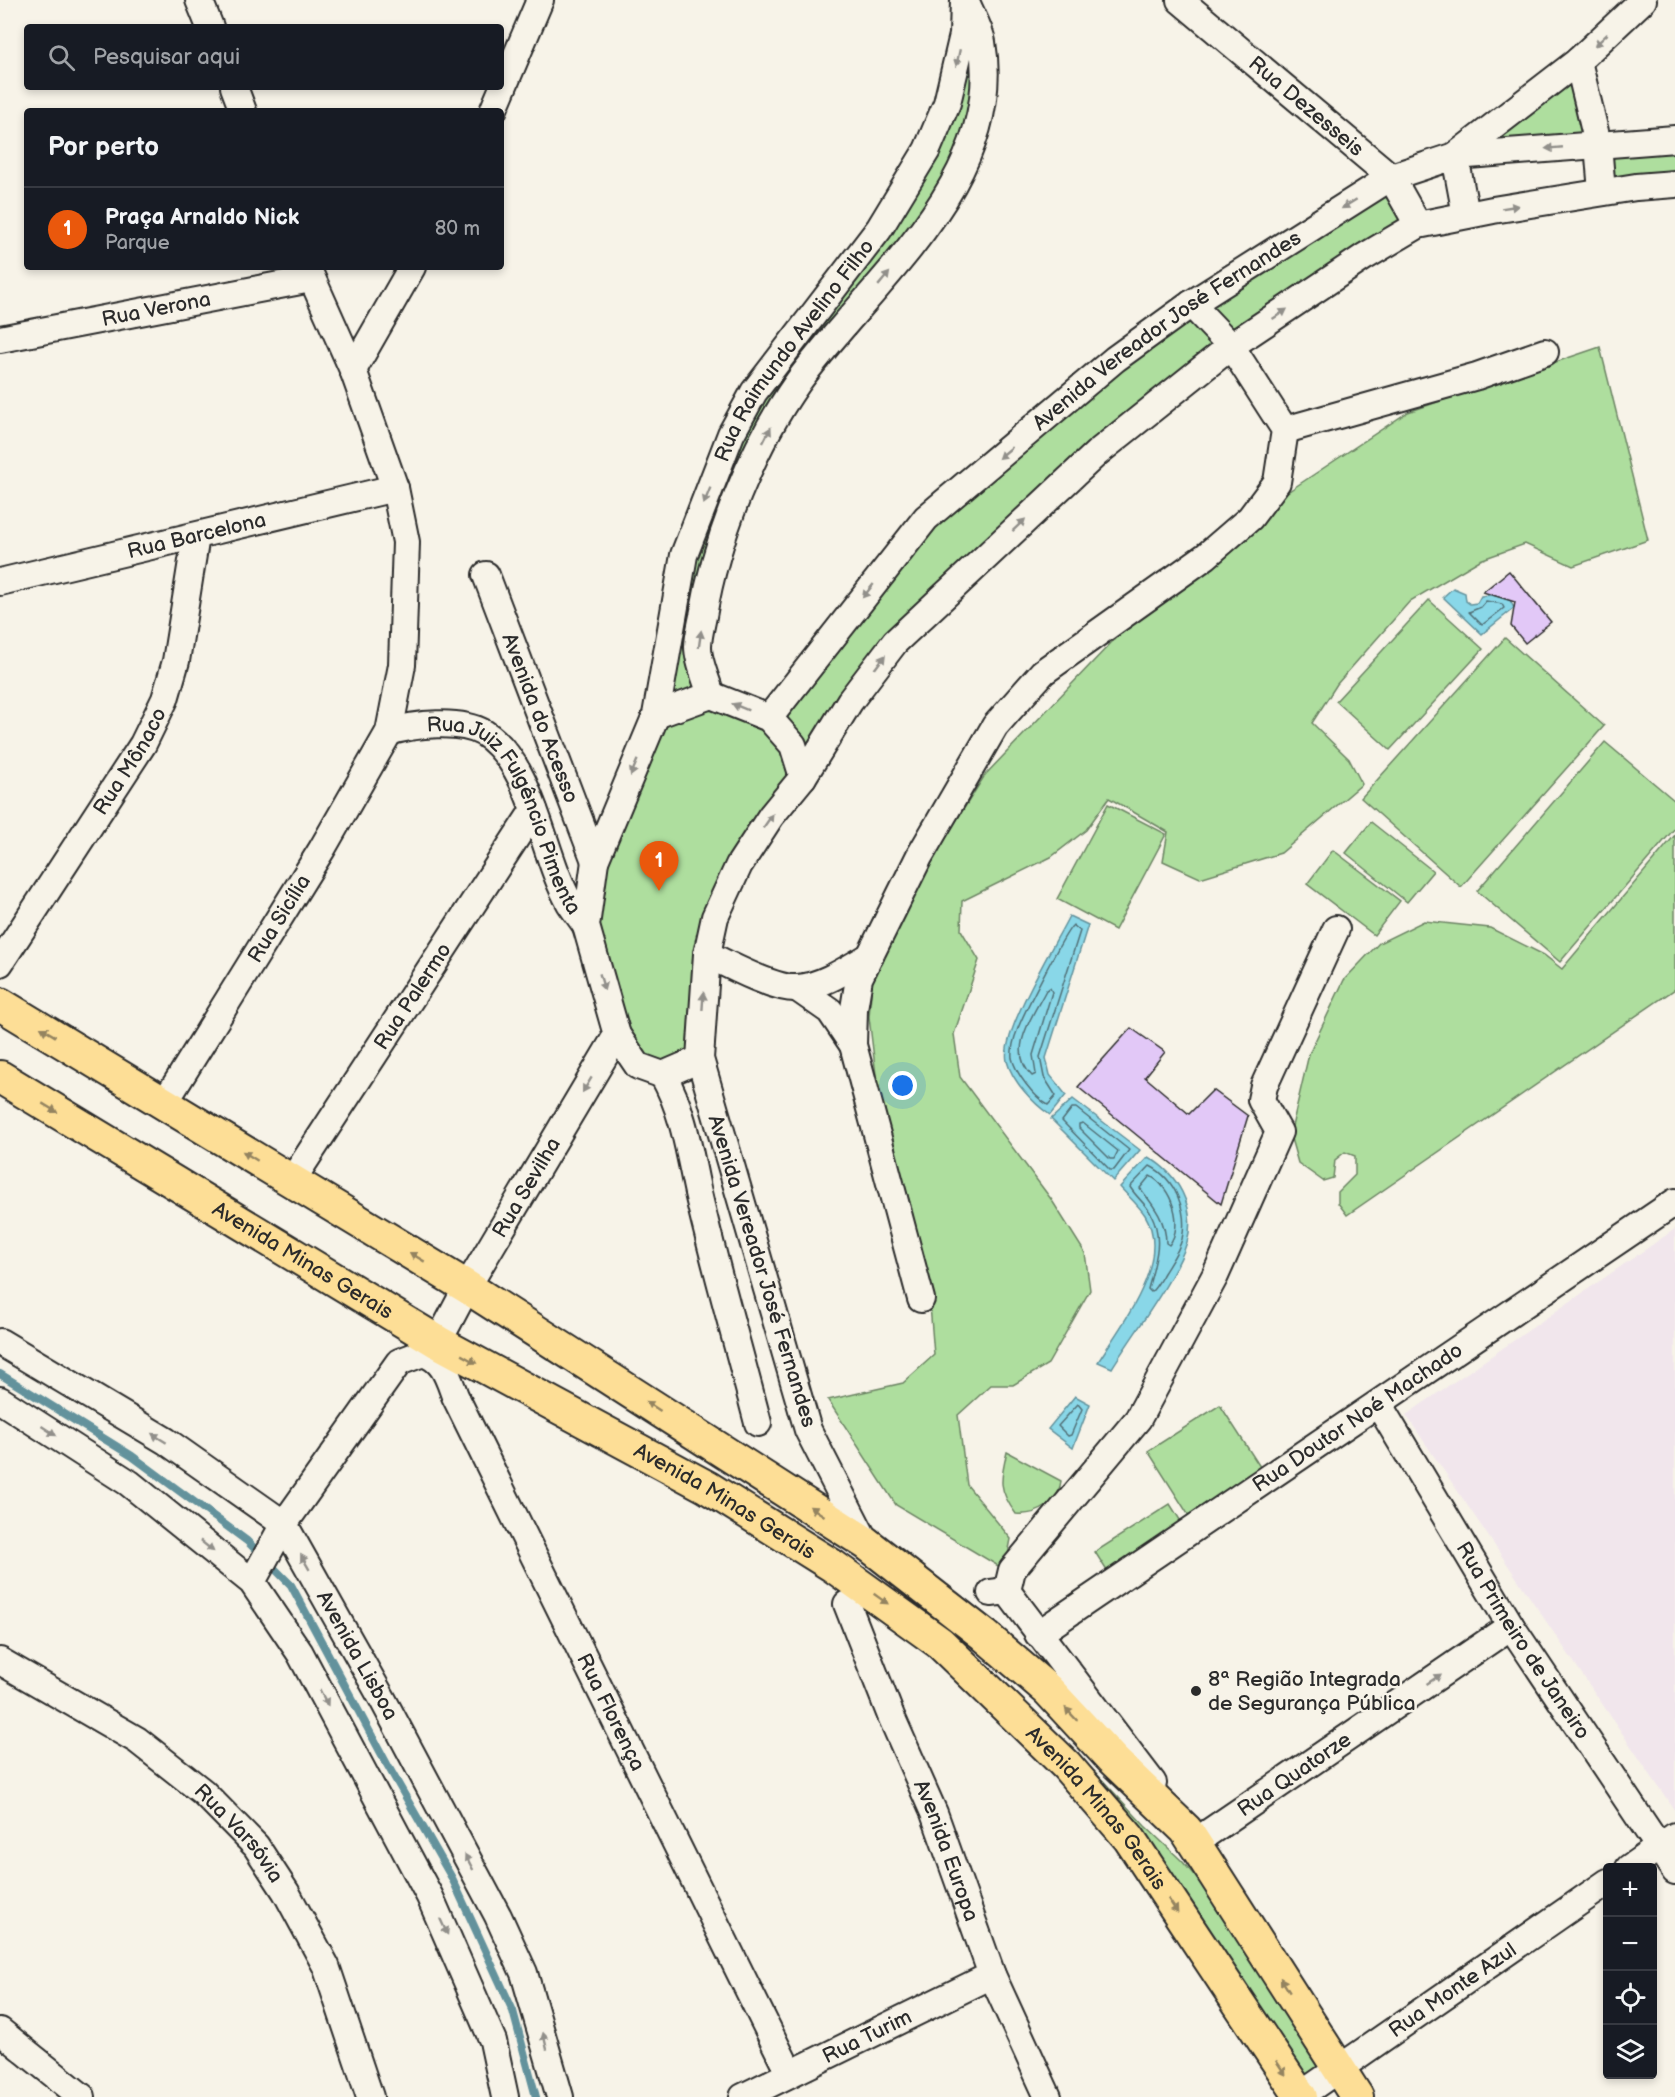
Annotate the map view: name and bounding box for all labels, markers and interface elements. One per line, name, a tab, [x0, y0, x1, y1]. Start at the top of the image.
search box	[24, 24, 504, 90]
one-way arrow	[1593, 33, 1608, 47]
icon: search	[45, 41, 78, 74]
text: Pesquisar aqui	[93, 44, 240, 71]
one-way arrow	[952, 49, 962, 67]
street label: Rua Dezesseis	[1244, 51, 1369, 161]
text: Por perto	[48, 132, 159, 163]
one-way arrow	[1544, 143, 1563, 153]
one-way arrow	[1341, 198, 1357, 209]
one-way arrow	[1501, 202, 1520, 211]
text: Praça Arnaldo Nick	[105, 204, 299, 231]
text: 1	[63, 217, 72, 241]
text: 80 m	[435, 217, 480, 241]
street label: Avenida Vereador José Fernandes	[1027, 225, 1305, 436]
text: Parque	[105, 231, 170, 255]
street label: Rua Raimundo Avelino Filho	[709, 234, 879, 465]
one-way arrow	[877, 272, 890, 287]
street label: Rua Verona	[100, 286, 213, 332]
one-way arrow	[1272, 309, 1288, 320]
one-way arrow	[763, 427, 772, 444]
one-way arrow	[997, 447, 1013, 460]
one-way arrow	[701, 488, 711, 506]
street label: Rua Barcelona	[125, 507, 268, 564]
one-way arrow	[1011, 518, 1026, 532]
one-way arrow	[862, 583, 875, 599]
one-way arrow	[695, 629, 704, 648]
street label: Avenida do Acesso	[497, 630, 584, 806]
one-way arrow	[874, 654, 886, 670]
one-way arrow	[731, 702, 749, 712]
street label: Rua Mônaco	[88, 703, 171, 820]
street label: Rua Juiz Fulgêncio Pimenta	[426, 712, 586, 919]
one-way arrow	[629, 760, 638, 777]
one-way arrow	[762, 813, 773, 829]
pin: 1	[640, 842, 678, 891]
street label: Rua Sicília	[242, 870, 316, 967]
street label: Rua Palermo	[368, 938, 456, 1054]
one-way arrow	[598, 973, 607, 991]
one-way arrow	[699, 991, 708, 1010]
one-way arrow	[40, 1027, 56, 1038]
your location	[888, 1071, 917, 1100]
one-way arrow	[582, 1077, 593, 1093]
one-way arrow	[42, 1102, 58, 1113]
street label: Avenida Vereador José Fernandes	[702, 1112, 822, 1430]
street label: Rua Sevilha	[487, 1133, 566, 1242]
one-way arrow	[242, 1151, 258, 1162]
street label: Avenida Minas Gerais	[208, 1196, 398, 1324]
one-way arrow	[409, 1252, 425, 1263]
street label: Rua Doutor Noé Machado	[1248, 1337, 1467, 1497]
one-way arrow	[461, 1354, 478, 1364]
one-way arrow	[645, 1400, 661, 1412]
one-way arrow	[41, 1426, 57, 1437]
one-way arrow	[151, 1432, 167, 1443]
street label: Avenida Minas Gerais	[630, 1438, 820, 1564]
one-way arrow	[808, 1506, 825, 1517]
street label: Rua Primeiro de Janeiro	[1451, 1537, 1596, 1744]
one-way arrow	[199, 1539, 215, 1552]
one-way arrow	[301, 1553, 311, 1570]
street label: Avenida Lisboa	[312, 1586, 404, 1724]
one-way arrow	[873, 1593, 889, 1605]
street label: Rua Florença	[572, 1649, 651, 1775]
place label: 8ª Região Integrada de Segurança Pública	[1208, 1667, 1416, 1716]
one-way arrow	[1426, 1673, 1442, 1685]
marker: 8ª Região Integrada de Segurança Pública	[1189, 1684, 1203, 1698]
one-way arrow	[319, 1690, 329, 1707]
one-way arrow	[1065, 1707, 1078, 1722]
street label: Avenida Minas Gerais	[1021, 1721, 1172, 1894]
street label: Rua Quatorze	[1233, 1727, 1356, 1822]
street label: Avenida Europa	[908, 1776, 984, 1925]
street label: Rua Varsóvia	[189, 1778, 289, 1887]
one-way arrow	[464, 1853, 474, 1870]
map controls	[1603, 1863, 1657, 2079]
button: +	[1603, 1863, 1657, 1917]
one-way arrow	[1167, 1898, 1178, 1914]
button: −	[1603, 1917, 1657, 1971]
one-way arrow	[439, 1918, 449, 1936]
street label: Rua Monte Azul	[1384, 1937, 1521, 2043]
button: locate	[1603, 1971, 1657, 2025]
one-way arrow	[1280, 1977, 1291, 1993]
street label: Rua Turim	[818, 2004, 916, 2069]
button: layers	[1603, 2025, 1657, 2079]
one-way arrow	[540, 2031, 549, 2050]
one-way arrow	[1276, 2060, 1287, 2076]

